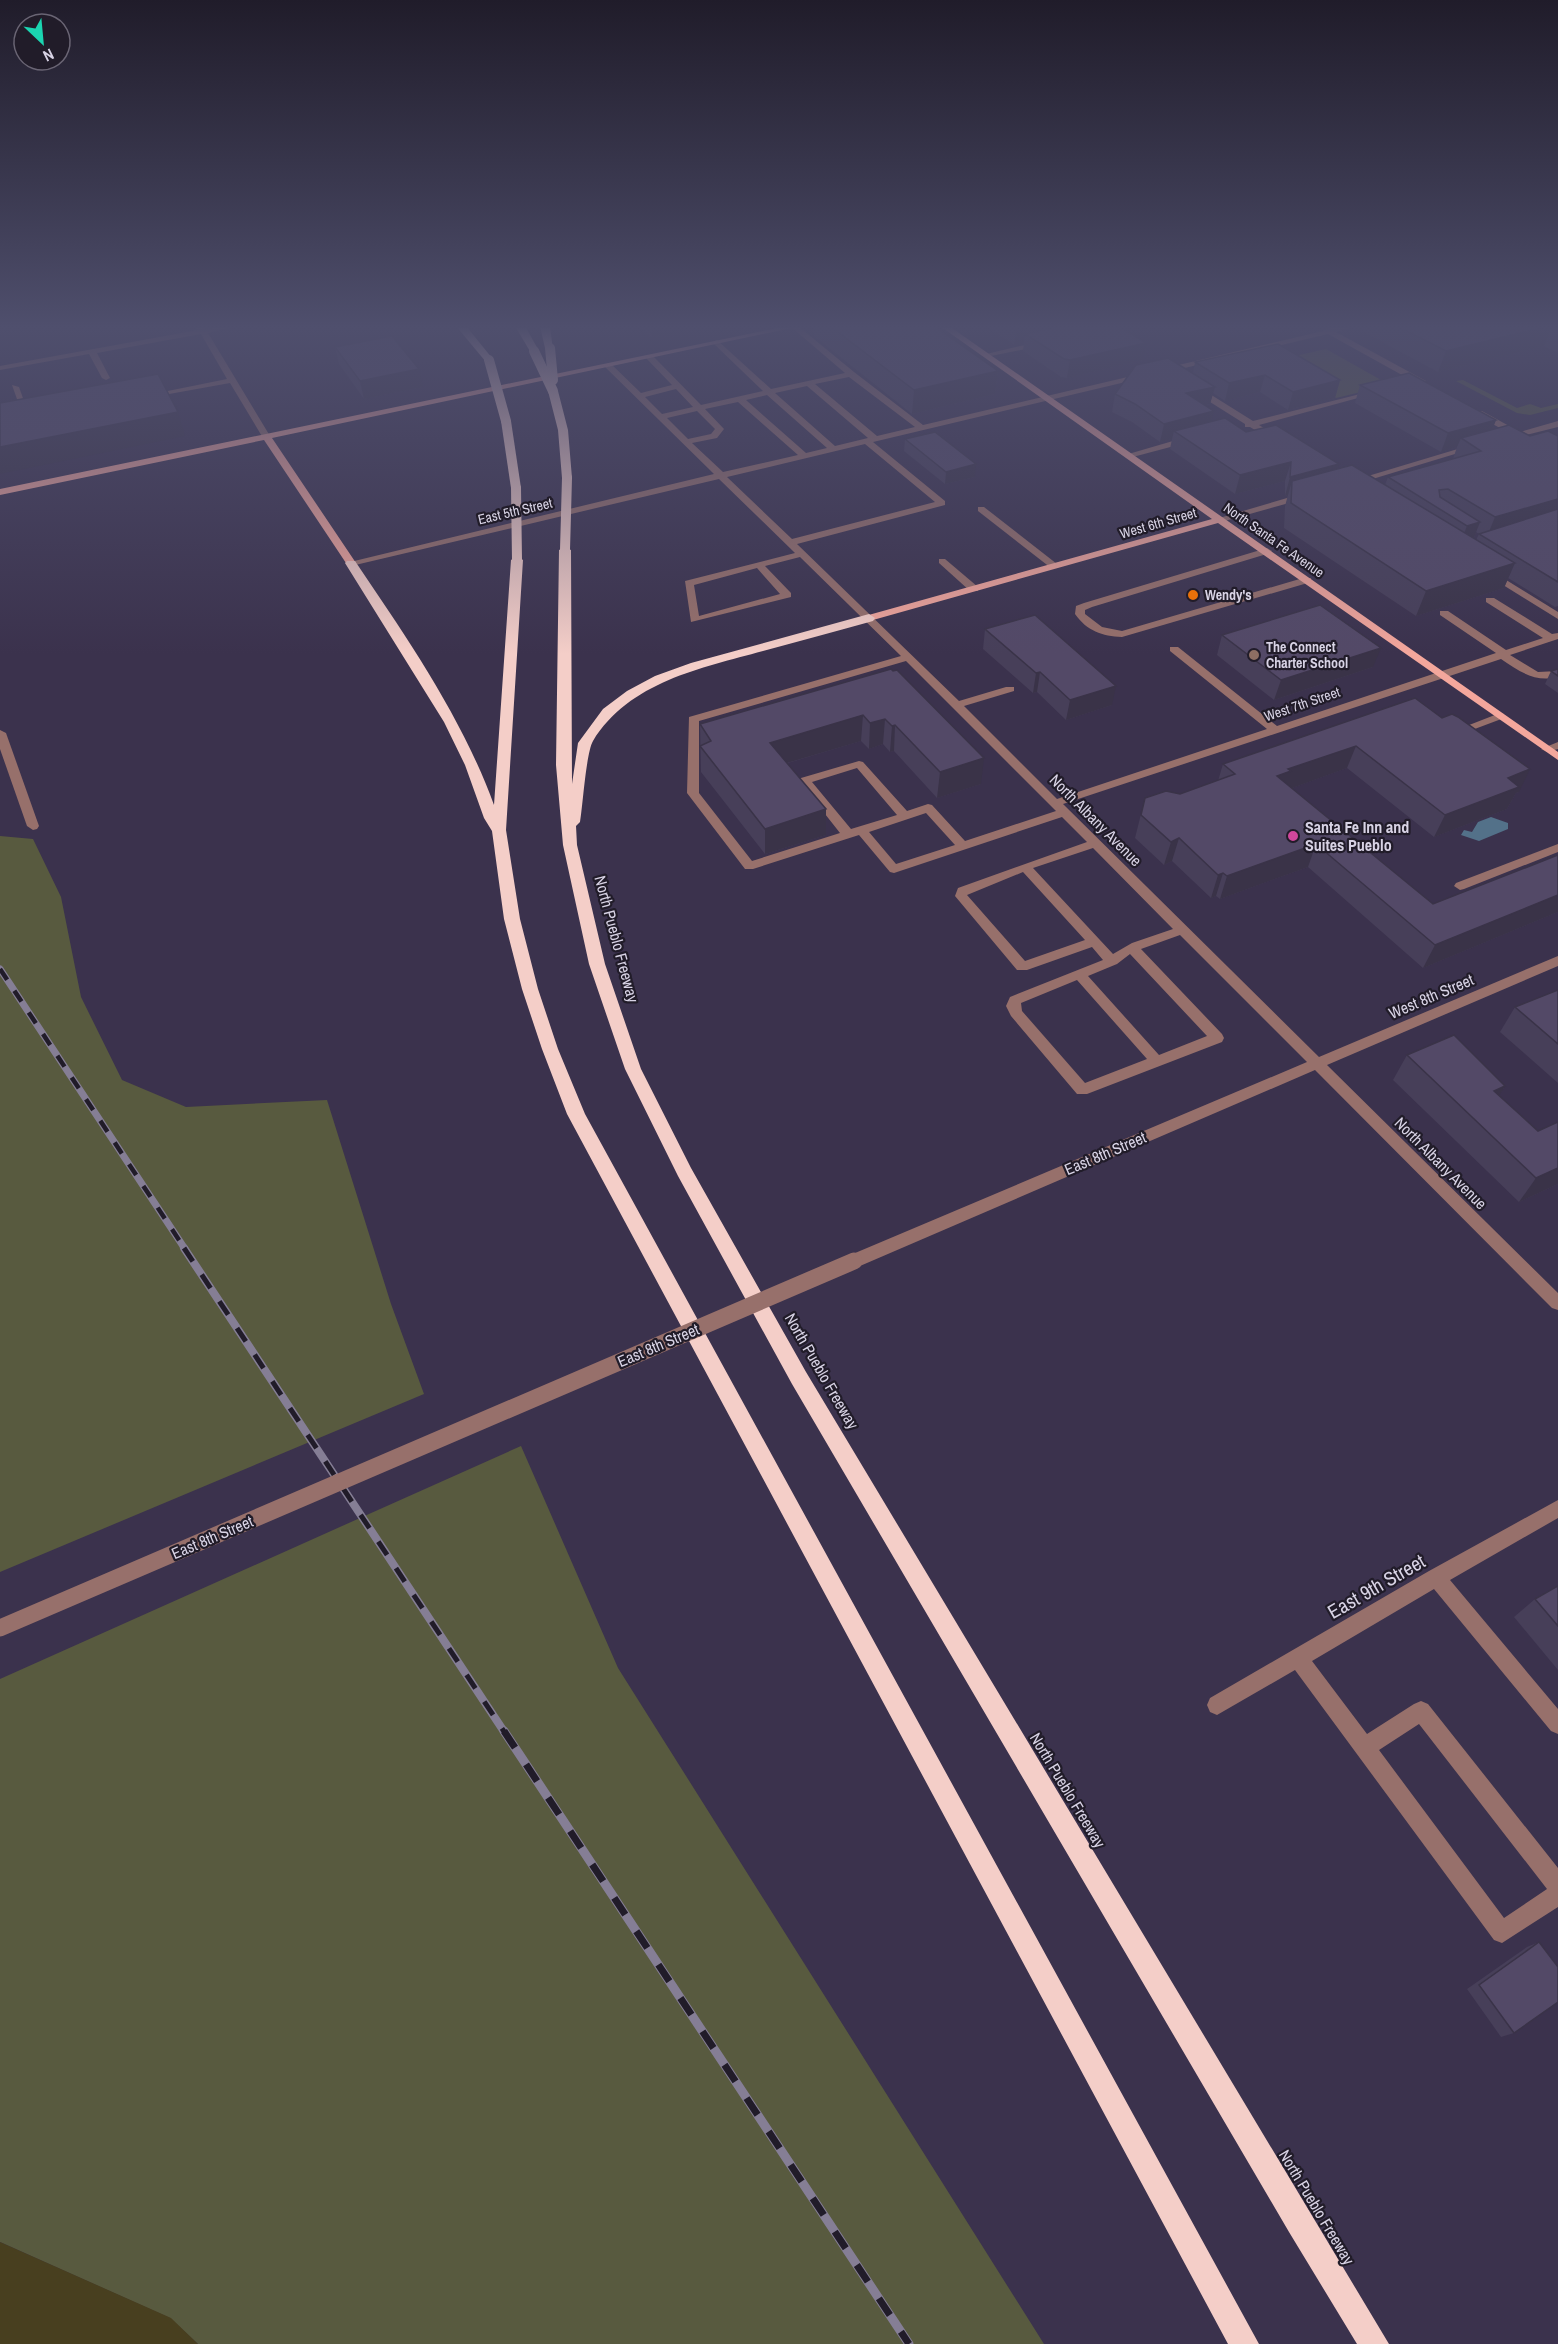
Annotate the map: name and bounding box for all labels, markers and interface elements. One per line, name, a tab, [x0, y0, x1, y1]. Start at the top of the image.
north arrow	[12, 12, 72, 72]
text: N	[39, 44, 58, 67]
street label: East 5th Street	[476, 494, 554, 528]
street label: North Santa Fe Avenue	[1220, 499, 1328, 581]
street label: West 6th Street	[1118, 503, 1198, 543]
place label: Wendy's	[1205, 586, 1252, 604]
marker: Wendy's	[1186, 588, 1200, 602]
place label: The Connect Charter School	[1266, 638, 1348, 672]
marker: The Connect Charter School	[1247, 648, 1261, 662]
street label: West 7th Street	[1262, 683, 1342, 725]
street label: North Albany Avenue	[1045, 769, 1147, 871]
place label: Santa Fe Inn and Suites Pueblo	[1305, 816, 1409, 856]
marker: Santa Fe Inn and Suites Pueblo	[1286, 829, 1300, 843]
street label: North Pueblo Freeway	[589, 873, 645, 1005]
street label: West 8th Street	[1385, 968, 1477, 1024]
street label: North Albany Avenue	[1390, 1112, 1492, 1214]
street label: East 8th Street	[1061, 1126, 1150, 1180]
street label: North Pueblo Freeway	[780, 1309, 864, 1433]
street label: East 8th Street	[614, 1318, 703, 1372]
street label: East 8th Street	[168, 1510, 257, 1564]
street label: East 9th Street	[1322, 1547, 1430, 1625]
street label: North Pueblo Freeway	[1025, 1728, 1111, 1852]
street label: North Pueblo Freeway	[1274, 2145, 1360, 2269]

